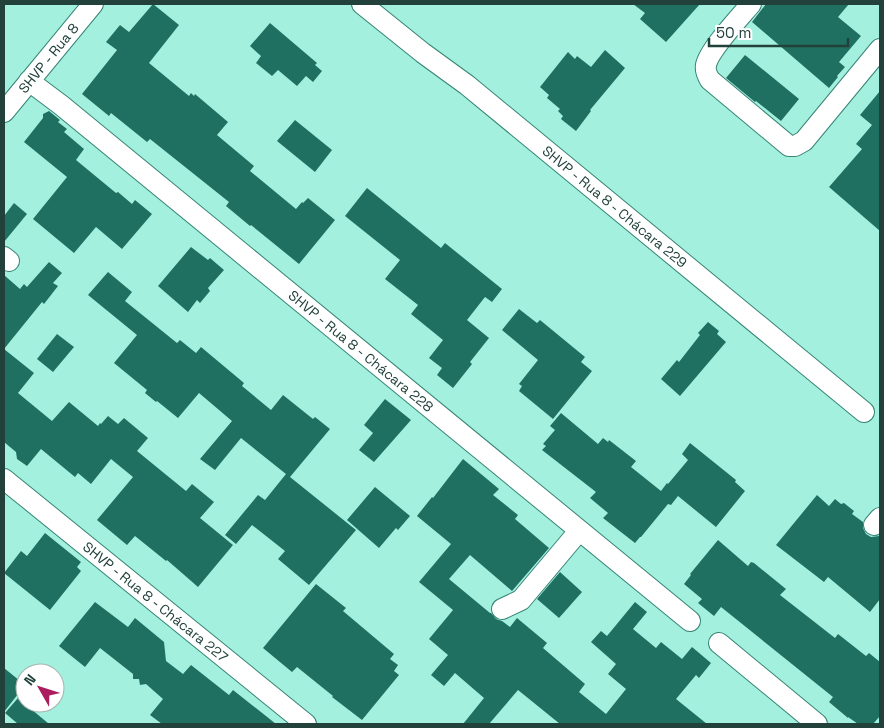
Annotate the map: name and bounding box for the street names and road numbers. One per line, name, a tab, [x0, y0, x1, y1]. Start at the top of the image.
street label: SHVP - Rua 8	[14, 19, 83, 97]
street label: SHVP - Rua 8 - Chácara 229	[539, 142, 691, 272]
street label: SHVP - Rua 8 - Chácara 228	[285, 286, 437, 416]
street label: SHVP - Rua 8 - Chácara 227	[79, 538, 232, 666]

